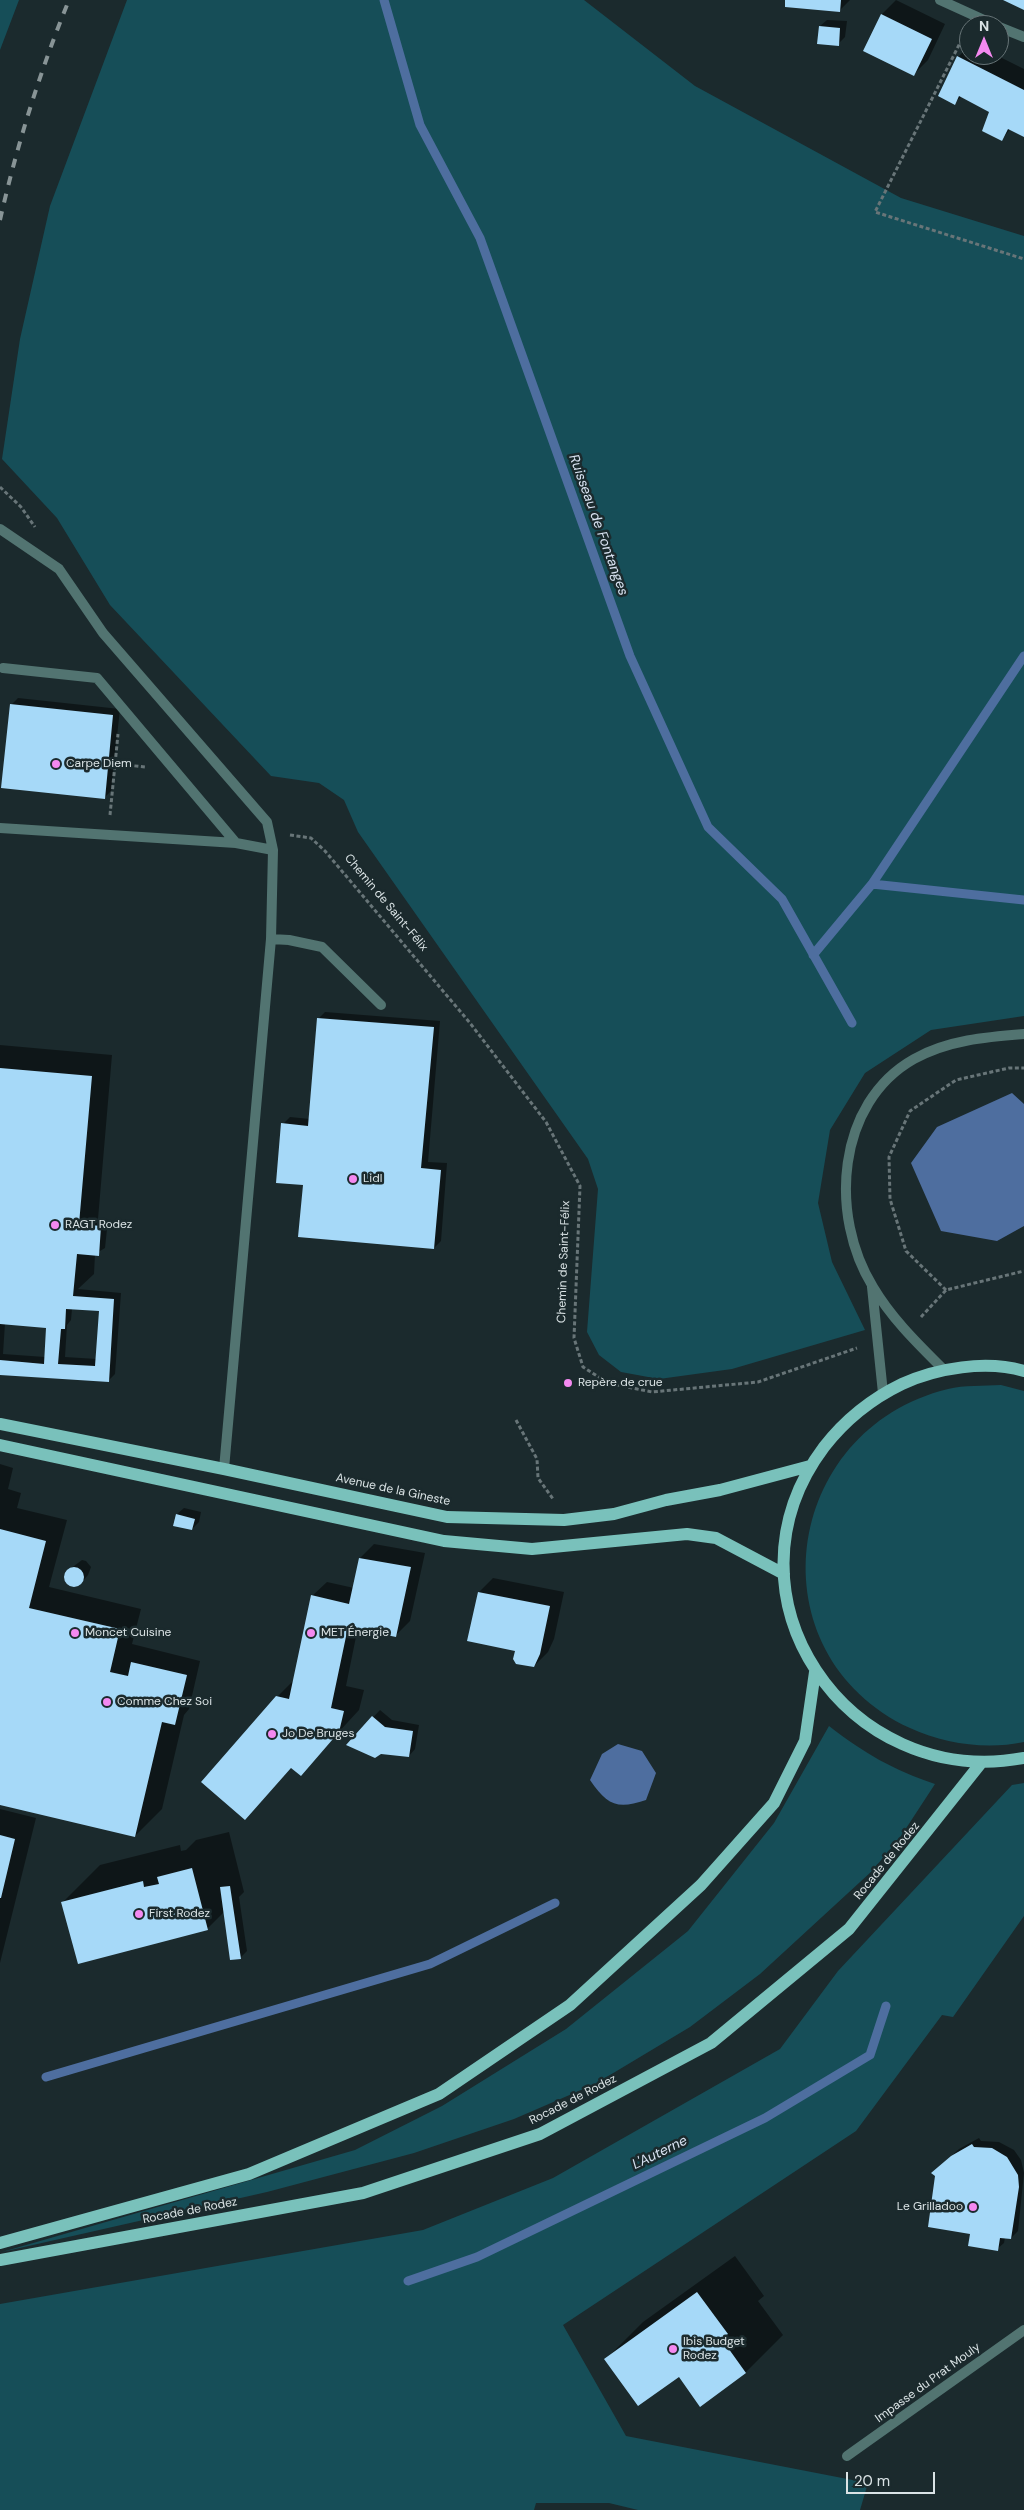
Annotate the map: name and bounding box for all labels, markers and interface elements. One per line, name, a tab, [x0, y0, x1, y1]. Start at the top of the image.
north arrow	[959, 15, 1009, 65]
text: N	[979, 17, 989, 35]
water label: Ruisseau de Fontanges	[565, 452, 631, 598]
place label: Carpe Diem	[66, 757, 132, 771]
marker: Carpe Diem	[50, 758, 62, 770]
street label: Chemin de Saint-Félix	[341, 851, 431, 955]
place label: Lidl	[363, 1172, 382, 1186]
marker: Lidl	[347, 1173, 359, 1185]
street label: Chemin de Saint-Félix	[555, 1201, 573, 1323]
place label: RAGT Rodez	[65, 1218, 132, 1232]
marker: RAGT Rodez	[49, 1219, 61, 1231]
place label: Repère de crue	[578, 1376, 663, 1390]
marker: Repère de crue	[562, 1377, 574, 1389]
street label: Avenue de la Gineste	[334, 1471, 452, 1509]
place label: Moncet Cuisine	[85, 1626, 171, 1640]
place label: MET Énergie	[321, 1626, 389, 1640]
marker: Moncet Cuisine	[69, 1627, 81, 1639]
marker: MET Énergie	[305, 1627, 317, 1639]
place label: Comme Chez Soi	[117, 1695, 212, 1709]
marker: Comme Chez Soi	[101, 1696, 113, 1708]
place label: Jo De Bruges	[282, 1727, 354, 1741]
marker: Jo De Bruges	[266, 1728, 278, 1740]
street label: Rocade de Rodez	[851, 1819, 923, 1903]
place label: First Rodez	[149, 1907, 210, 1921]
marker: First Rodez	[133, 1908, 145, 1920]
street label: Rocade de Rodez	[527, 2072, 619, 2128]
water label: L'Auterne	[630, 2132, 690, 2174]
street label: Rocade de Rodez	[141, 2195, 239, 2227]
place label: Le Grilladoo	[897, 2200, 963, 2214]
marker: Le Grilladoo	[967, 2201, 979, 2213]
place label: Ibis Budget Rodez	[683, 2335, 745, 2363]
street label: Impasse du Prat Mouly	[873, 2340, 983, 2426]
marker: Ibis Budget Rodez	[667, 2343, 679, 2355]
scale bar	[849, 2462, 938, 2494]
text: 20 m	[854, 2471, 890, 2491]

